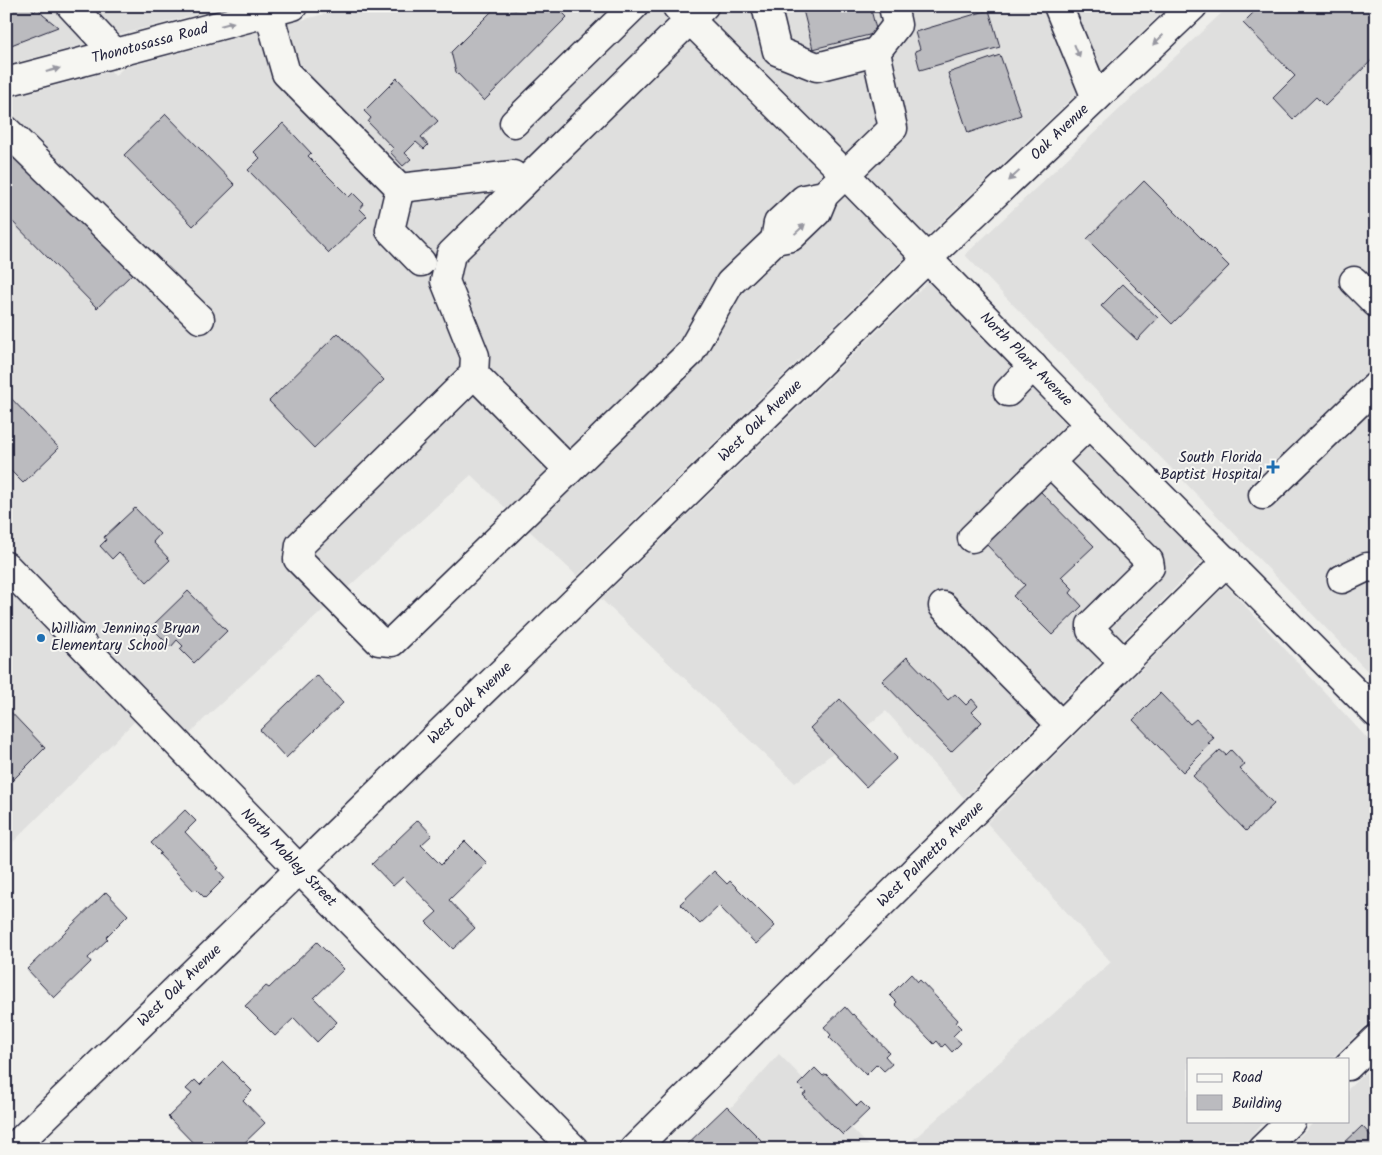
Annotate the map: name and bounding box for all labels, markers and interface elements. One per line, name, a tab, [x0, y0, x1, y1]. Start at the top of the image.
street label: Thonotosassa Road	[89, 17, 211, 71]
one-way arrow	[220, 20, 235, 28]
one-way arrow	[1152, 34, 1164, 46]
one-way arrow	[1073, 44, 1081, 59]
one-way arrow	[46, 65, 61, 73]
street label: Oak Avenue	[1025, 98, 1095, 167]
one-way arrow	[1009, 170, 1021, 182]
one-way arrow	[793, 223, 805, 235]
street label: North Plant Avenue	[974, 306, 1078, 413]
street label: West Oak Avenue	[712, 374, 808, 468]
place label: South Florida Baptist Hospital	[1160, 446, 1262, 487]
marker: South Florida Baptist Hospital	[1266, 460, 1280, 474]
place label: William Jennings Bryan Elementary School	[51, 617, 200, 658]
marker: William Jennings Bryan Elementary School	[35, 632, 47, 644]
street label: West Oak Avenue	[422, 656, 518, 750]
street label: West Palmetto Avenue	[872, 796, 990, 914]
street label: North Mobley Street	[234, 803, 342, 913]
street label: West Oak Avenue	[132, 939, 228, 1033]
legend	[1187, 1058, 1350, 1122]
text: Road	[1232, 1066, 1263, 1090]
text: Building	[1232, 1092, 1282, 1116]

